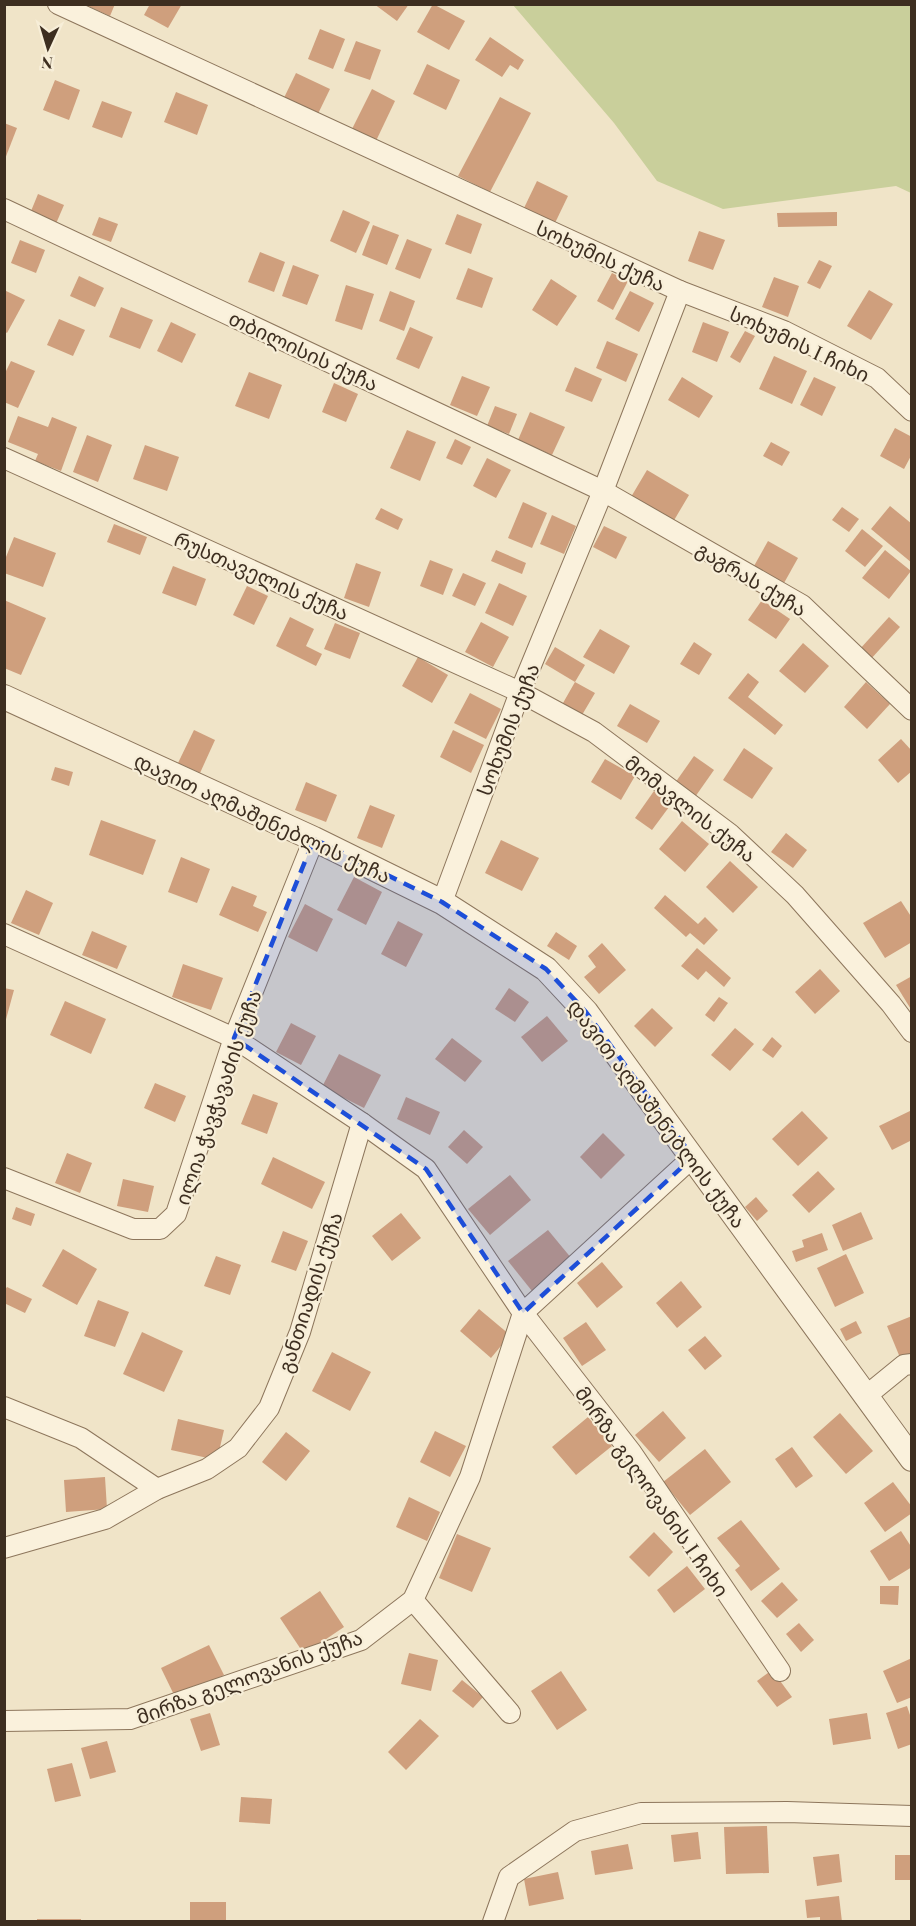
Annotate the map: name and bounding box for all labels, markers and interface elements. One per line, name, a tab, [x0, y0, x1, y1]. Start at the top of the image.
north arrow	[18, 18, 78, 78]
text: N	[40, 53, 53, 74]
street label: სოხუმის ქუჩა	[532, 213, 670, 297]
street label: სოხუმის I ჩიხი	[726, 299, 874, 387]
street label: თბილისის ქუჩა	[225, 304, 383, 397]
street label: რუსთაველის ქუჩა	[170, 524, 354, 627]
street label: გაგრას ქუჩა	[692, 534, 812, 622]
street label: სოხუმის ქუჩა	[469, 659, 545, 799]
street label: დავით აღმაშენებლის ქუჩა	[130, 746, 396, 889]
street label: მომავლის ქუჩა	[619, 748, 762, 868]
street label: ილია ჭავჭავაძის ქუჩა	[167, 986, 267, 1208]
street label: დავით აღმაშენებლის ქუჩა	[562, 993, 753, 1234]
street label: განთიადის ქუჩა	[270, 1208, 349, 1376]
street label: მირზა გელოვანის I ჩიხი	[569, 1380, 736, 1602]
street label: მირზა გელოვანის ქუჩა	[132, 1622, 366, 1730]

